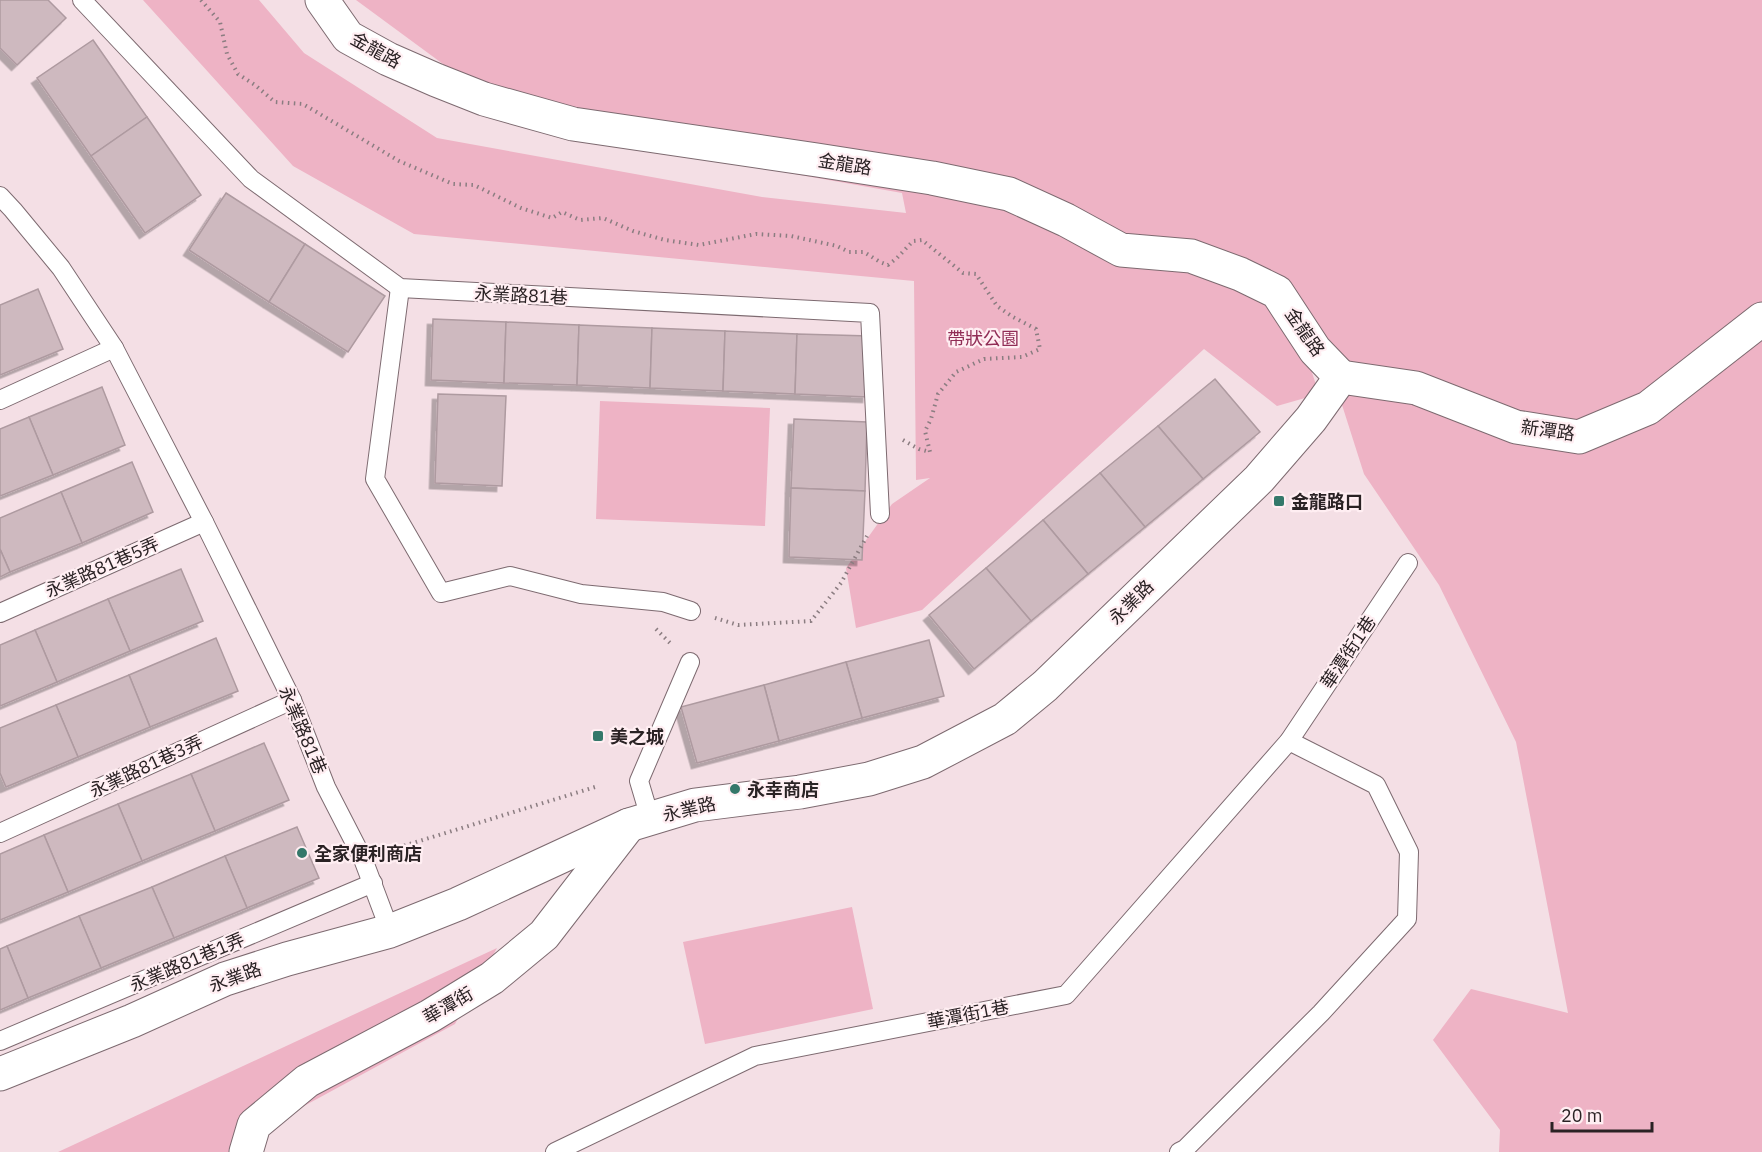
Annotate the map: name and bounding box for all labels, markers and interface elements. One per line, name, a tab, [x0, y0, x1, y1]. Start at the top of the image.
street label: 金龍路	[347, 27, 405, 73]
street label: 金龍路	[817, 148, 873, 180]
street label: 永業路81巷	[474, 281, 568, 309]
street label: 金龍路	[1280, 303, 1330, 361]
park label: 帶狀公園	[947, 327, 1019, 350]
street label: 新潭路	[1520, 415, 1576, 445]
place label: 金龍路口	[1291, 490, 1363, 513]
marker: 金龍路口	[1272, 494, 1286, 508]
street label: 永業路81巷5弄	[41, 532, 163, 602]
street label: 永業路	[1104, 575, 1158, 629]
street label: 華潭街1巷	[1315, 611, 1381, 693]
street label: 永業路81巷	[274, 682, 332, 778]
place label: 美之城	[610, 725, 664, 748]
marker: 美之城	[591, 729, 605, 743]
street label: 永業路81巷3弄	[86, 730, 206, 802]
place label: 永幸商店	[747, 778, 819, 801]
marker: 永幸商店	[728, 782, 742, 796]
street label: 永業路	[660, 792, 718, 826]
place label: 全家便利商店	[314, 842, 422, 865]
marker: 全家便利商店	[295, 846, 309, 860]
street label: 永業路81巷1弄	[126, 928, 248, 996]
street label: 永業路	[206, 958, 264, 996]
street label: 華潭街	[419, 982, 477, 1028]
street label: 華潭街1巷	[925, 995, 1011, 1033]
scale bar	[1552, 1095, 1652, 1133]
text: 20 m	[1561, 1104, 1603, 1127]

